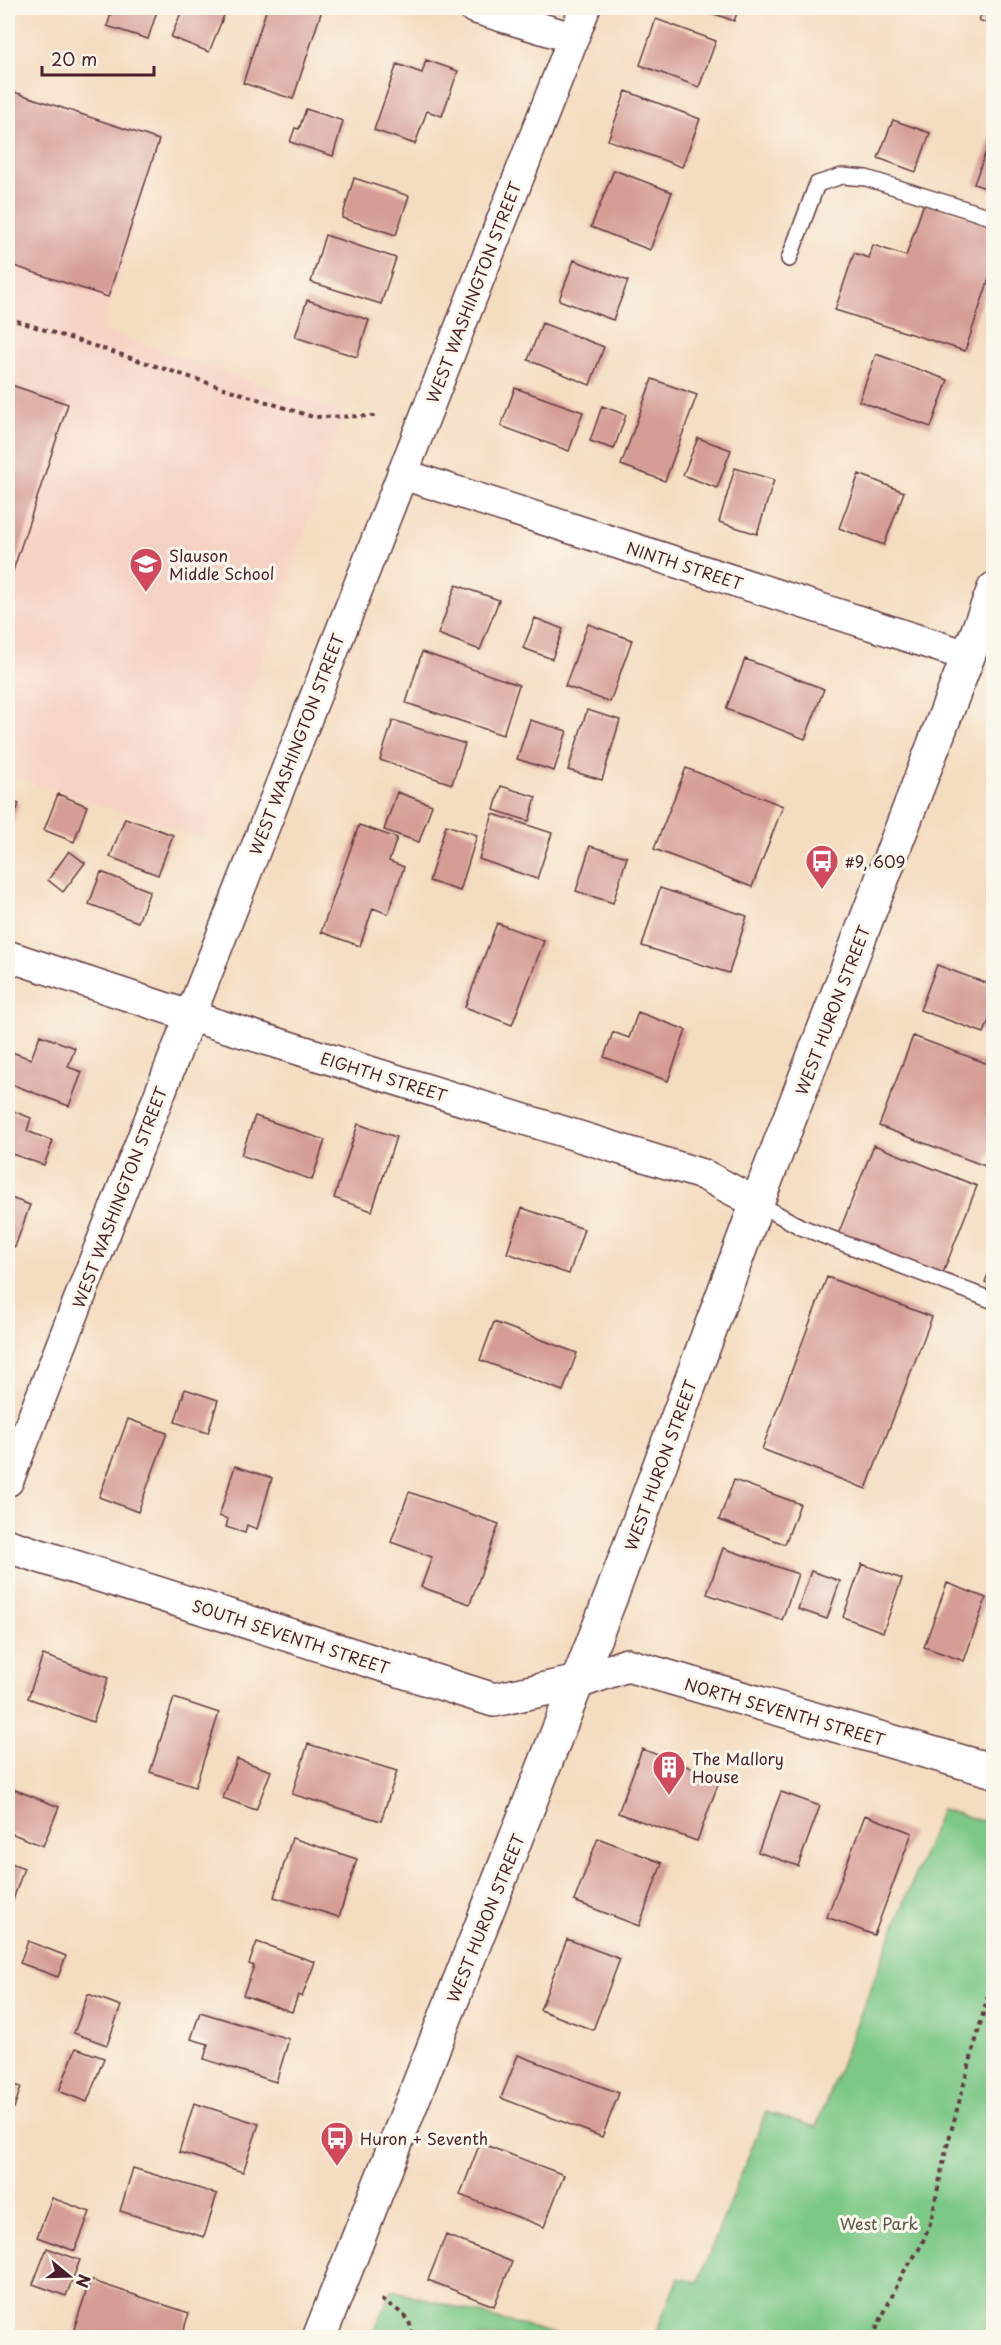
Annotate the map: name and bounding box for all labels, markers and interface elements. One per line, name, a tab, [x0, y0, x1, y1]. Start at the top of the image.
scale bar	[42, 39, 154, 77]
text: 20 m	[51, 45, 97, 72]
street label: WEST WASHINGTON STREET	[420, 178, 526, 406]
street label: NINTH STREET	[624, 535, 746, 595]
place label: Slauson Middle School	[169, 543, 274, 585]
school or university icon: Slauson Middle School	[128, 546, 164, 593]
street label: WEST WASHINGTON STREET	[243, 630, 349, 858]
bus stop icon: #9, 609	[804, 843, 840, 890]
place label: #9, 609	[845, 849, 905, 873]
street label: WEST HURON STREET	[789, 922, 875, 1098]
street label: EIGHTH STREET	[318, 1045, 450, 1107]
street label: WEST WASHINGTON STREET	[66, 1083, 172, 1311]
street label: WEST HURON STREET	[618, 1376, 702, 1554]
street label: SOUTH SEVENTH STREET	[189, 1593, 393, 1679]
street label: NORTH SEVENTH STREET	[682, 1671, 888, 1751]
place label: The Mallory House	[692, 1746, 784, 1788]
building icon: The Mallory House	[651, 1749, 687, 1796]
street label: WEST HURON STREET	[440, 1830, 530, 2006]
bus stop icon: Huron + Seventh	[319, 2120, 355, 2167]
place label: Huron + Seventh	[360, 2126, 488, 2150]
park label: West Park	[840, 2211, 919, 2235]
north arrow	[39, 2246, 99, 2306]
text: N	[71, 2271, 98, 2291]

